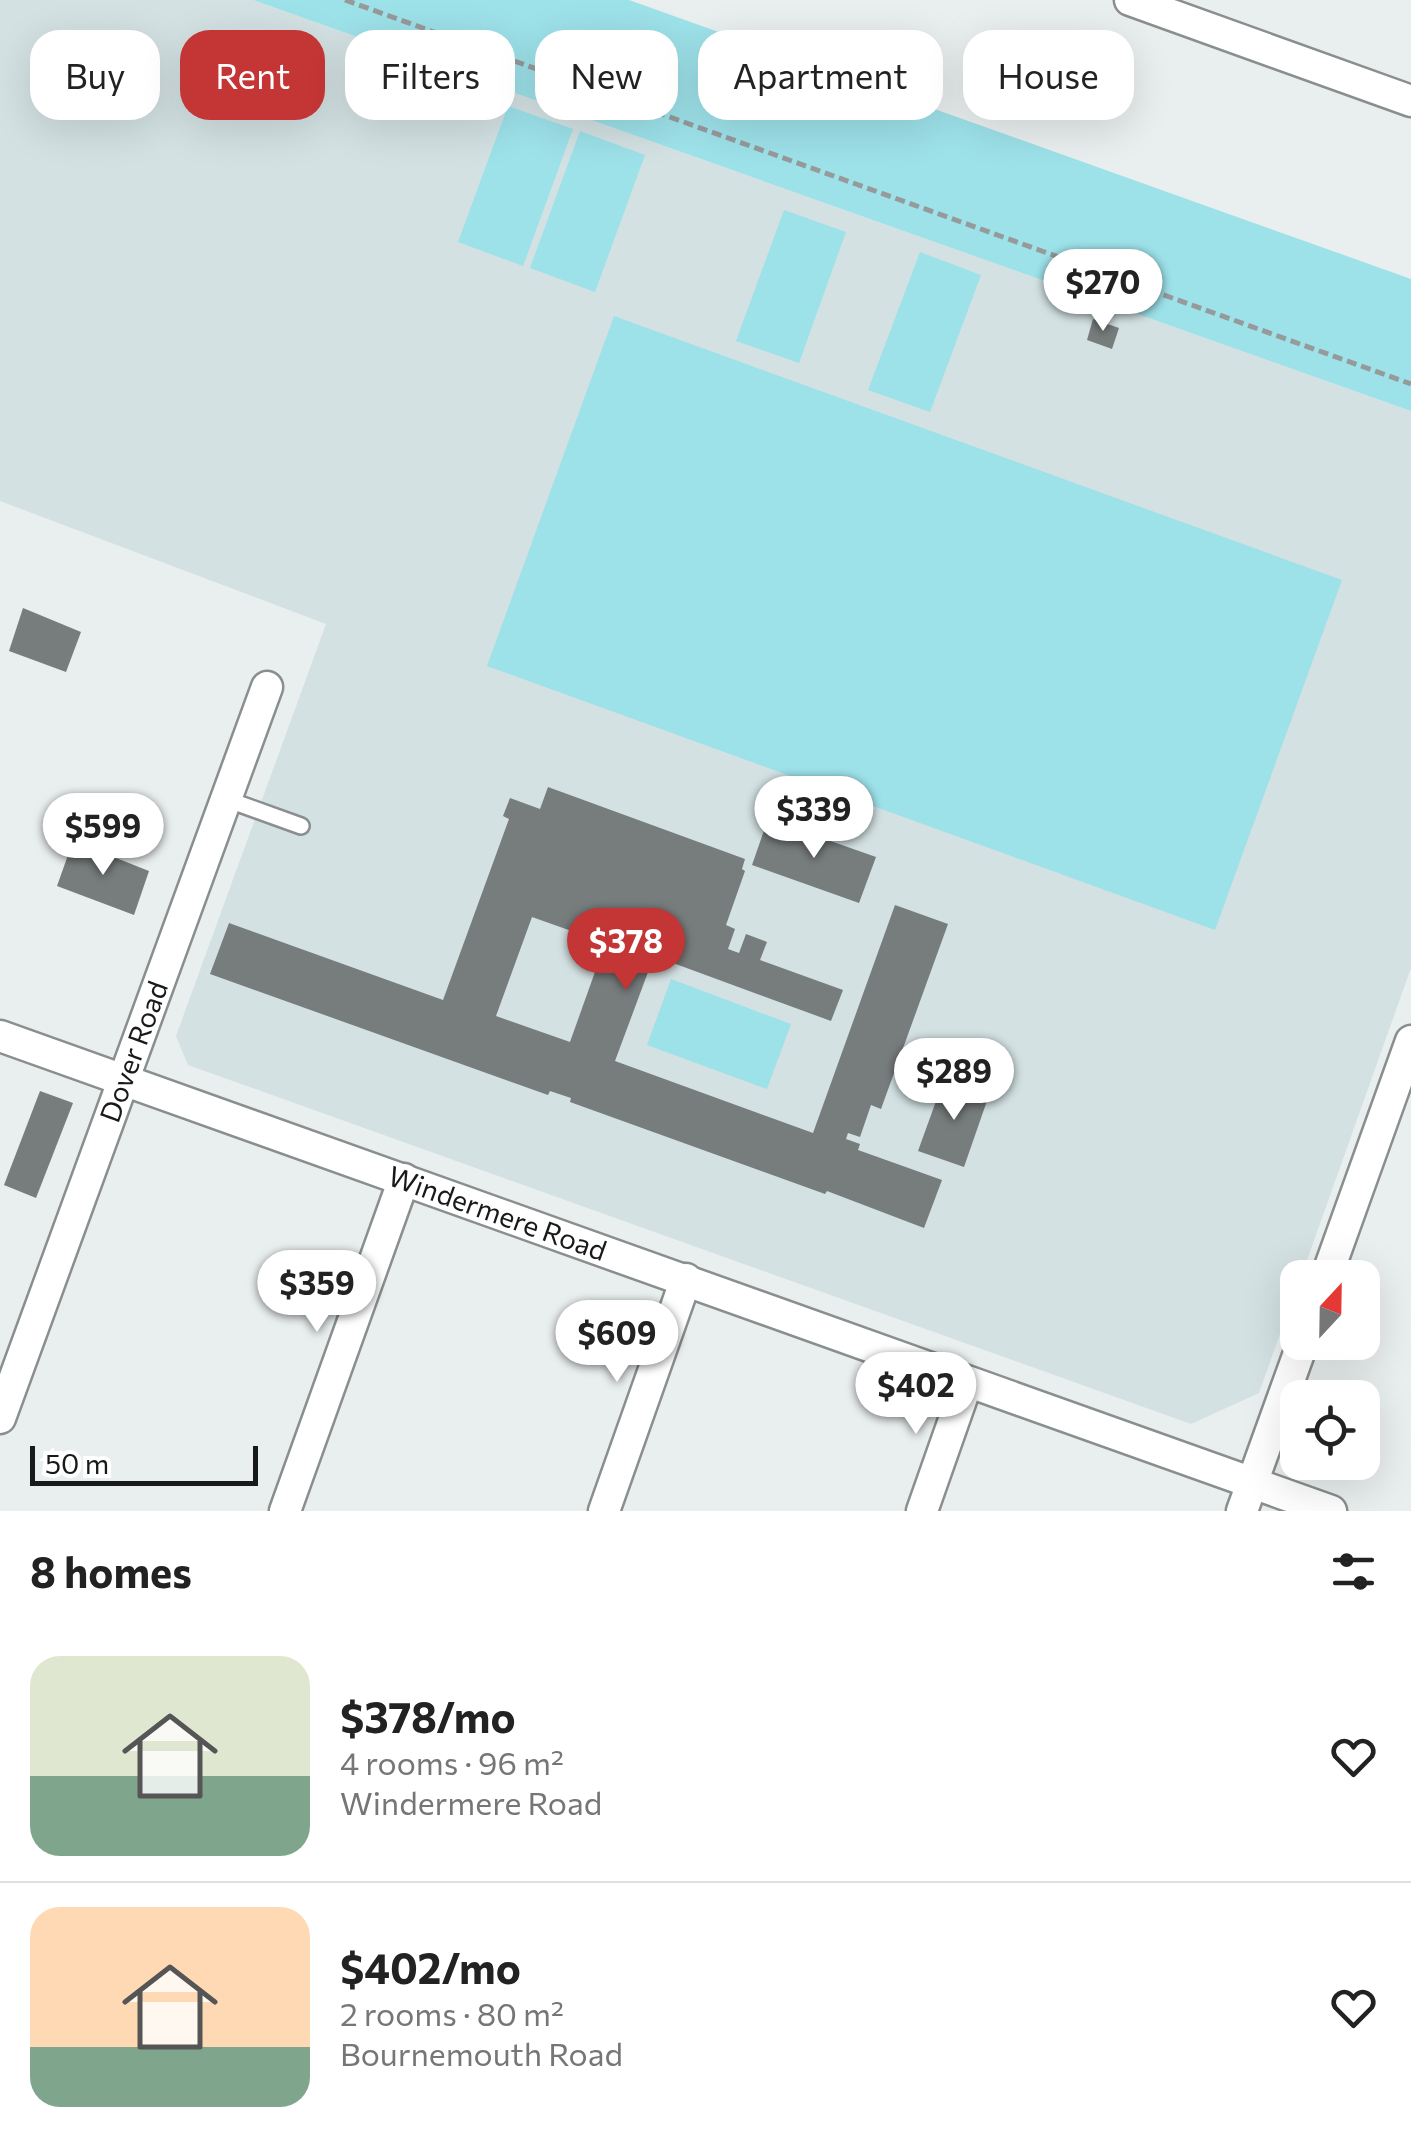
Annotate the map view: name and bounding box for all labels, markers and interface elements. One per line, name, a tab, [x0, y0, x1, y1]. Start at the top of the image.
chip: Buy	[30, 30, 160, 120]
chip: Rent	[180, 30, 325, 120]
chip: Filters	[345, 30, 515, 120]
chip: New	[535, 30, 678, 120]
chip: Apartment	[698, 30, 943, 120]
chip: House	[963, 30, 1134, 120]
pin: $270	[1044, 249, 1162, 334]
text: $270	[1065, 261, 1141, 301]
pin: $339	[755, 776, 873, 861]
text: $339	[776, 788, 852, 828]
pin: $599	[44, 793, 162, 878]
text: $599	[65, 805, 141, 845]
pin: $378	[567, 908, 685, 993]
text: $378	[589, 920, 663, 960]
street label: Dover Road	[92, 976, 174, 1126]
pin: $289	[895, 1038, 1013, 1123]
text: $289	[916, 1050, 992, 1090]
street label: Windermere Road	[384, 1158, 611, 1267]
pin: $359	[258, 1250, 376, 1335]
north arrow	[1280, 1260, 1380, 1360]
map controls	[1280, 1260, 1380, 1480]
text: $359	[279, 1262, 355, 1302]
pin: $609	[558, 1300, 676, 1385]
text: $609	[577, 1312, 657, 1352]
pin: $402	[857, 1352, 975, 1437]
text: $402	[877, 1364, 955, 1404]
button: locate	[1280, 1380, 1380, 1480]
scale bar	[30, 1441, 258, 1486]
text: 50 m	[45, 1446, 109, 1480]
icon: filters	[1326, 1544, 1381, 1599]
text: 8 homes	[30, 1545, 192, 1597]
text: $378/mo	[340, 1690, 516, 1742]
icon: home	[110, 1696, 230, 1816]
icon: heart	[1326, 1729, 1381, 1784]
text: 4 rooms · 96 m²	[340, 1742, 564, 1782]
text: Windermere Road	[340, 1782, 602, 1822]
text: $402/mo	[340, 1941, 521, 1993]
icon: home	[110, 1947, 230, 2067]
icon: heart	[1326, 1980, 1381, 2035]
text: 2 rooms · 80 m²	[340, 1993, 564, 2033]
text: Bournemouth Road	[340, 2033, 623, 2073]

